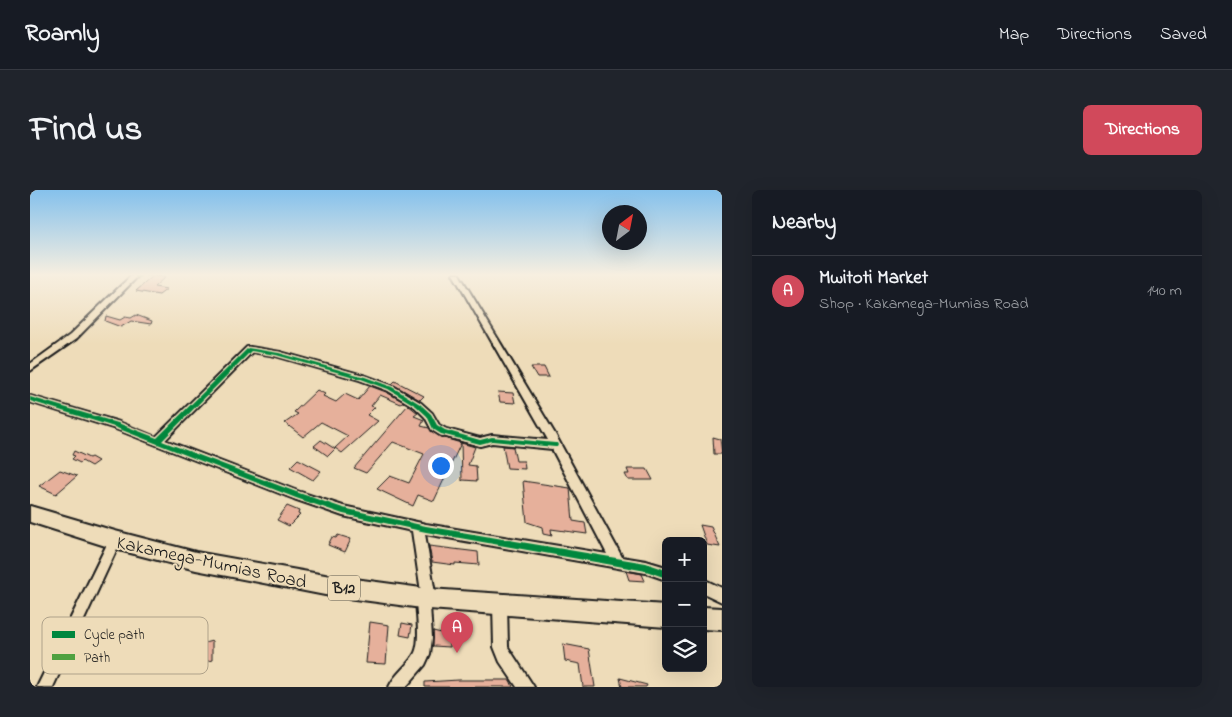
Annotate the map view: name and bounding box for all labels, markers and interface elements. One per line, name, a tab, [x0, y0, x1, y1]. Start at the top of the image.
text: Roamly	[25, 17, 100, 52]
text: Map	[999, 22, 1029, 48]
text: Directions	[1057, 22, 1132, 48]
text: Saved	[1160, 22, 1207, 48]
text: Find us	[30, 105, 142, 156]
button: Directions	[1083, 105, 1202, 155]
north arrow	[602, 205, 647, 250]
text: Nearby	[772, 208, 836, 238]
text: Mwitoti Market	[819, 265, 928, 292]
text: A	[783, 279, 793, 303]
text: 140 m	[1147, 279, 1182, 303]
text: Shop · Kakamega-Mumias Road	[819, 292, 1028, 316]
your location	[428, 453, 454, 479]
street label: Kakamega-Mumias Road	[113, 530, 309, 599]
map controls	[662, 537, 707, 672]
button: +	[662, 537, 707, 582]
road number: B12	[328, 576, 360, 600]
button: −	[662, 582, 707, 627]
pin: A	[441, 612, 473, 653]
legend	[42, 617, 208, 674]
text: Cycle path	[84, 625, 145, 647]
button: layers	[662, 627, 707, 672]
text: Path	[84, 648, 110, 669]

